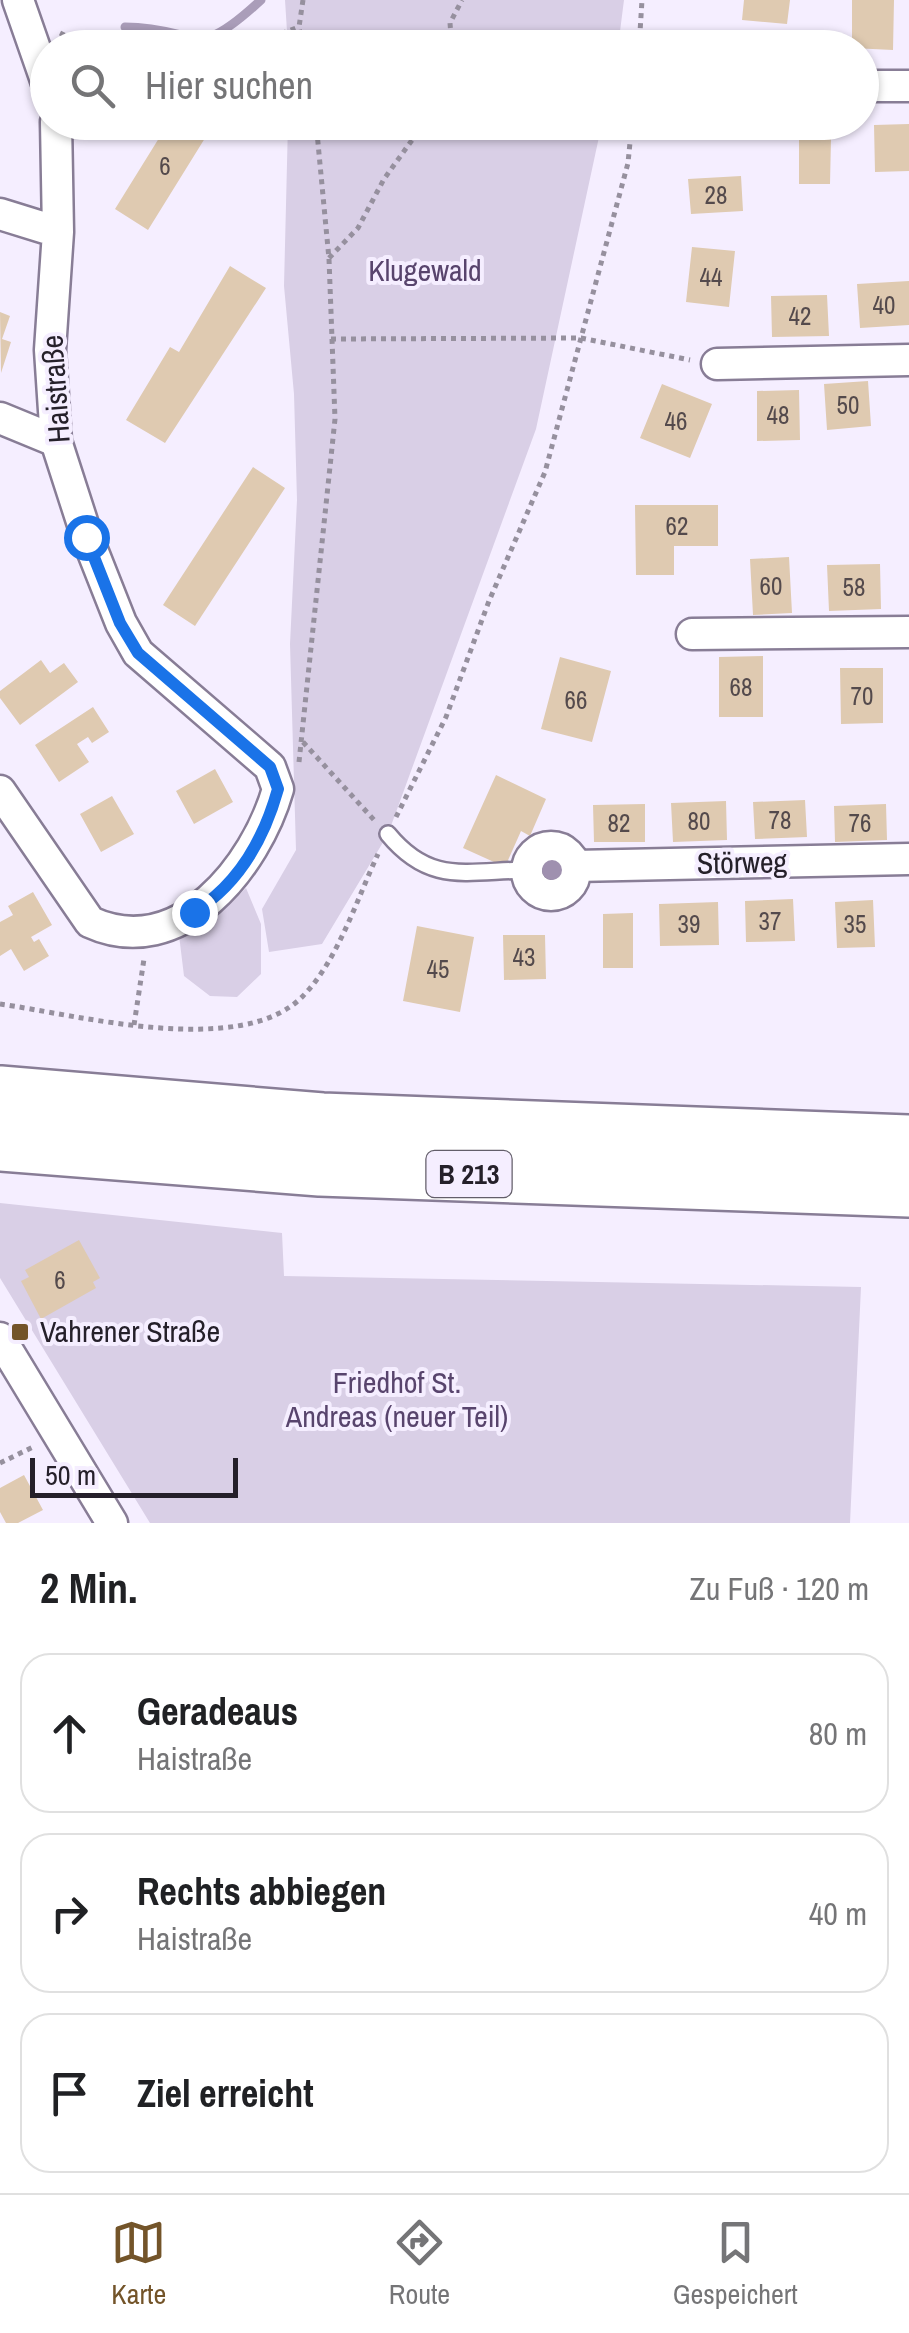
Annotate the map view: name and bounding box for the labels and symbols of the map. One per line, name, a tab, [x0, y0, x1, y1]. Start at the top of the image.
house number: 6	[159, 149, 171, 183]
house number: 28	[705, 178, 727, 212]
park label: Klugewald	[368, 250, 482, 290]
house number: 44	[700, 260, 722, 294]
house number: 40	[873, 288, 895, 322]
house number: 42	[789, 299, 811, 333]
street label: Haistraße	[31, 334, 79, 444]
house number: 50	[837, 388, 859, 422]
house number: 48	[767, 398, 789, 432]
house number: 46	[665, 404, 687, 438]
house number: 62	[666, 509, 688, 543]
route start	[64, 515, 110, 561]
house number: 60	[760, 569, 782, 603]
house number: 58	[843, 570, 865, 604]
house number: 68	[730, 670, 752, 704]
house number: 70	[851, 679, 873, 713]
house number: 66	[565, 683, 587, 717]
house number: 78	[769, 803, 791, 837]
house number: 80	[688, 804, 710, 838]
house number: 82	[608, 806, 630, 840]
house number: 76	[849, 806, 871, 840]
street label: Störweg	[697, 841, 788, 883]
route end	[172, 890, 218, 936]
house number: 37	[759, 904, 781, 938]
house number: 39	[678, 907, 700, 941]
house number: 35	[844, 907, 866, 941]
house number: 43	[513, 940, 535, 974]
house number: 45	[427, 952, 449, 986]
road number: B 213	[426, 1151, 512, 1197]
house number: 6	[54, 1263, 66, 1297]
place label: Vahrener Straße	[40, 1311, 220, 1351]
marker: Vahrener Straße	[9, 1321, 31, 1343]
park label: Friedhof St. Andreas (neuer Teil)	[285, 1362, 508, 1436]
scale bar	[30, 1453, 238, 1498]

